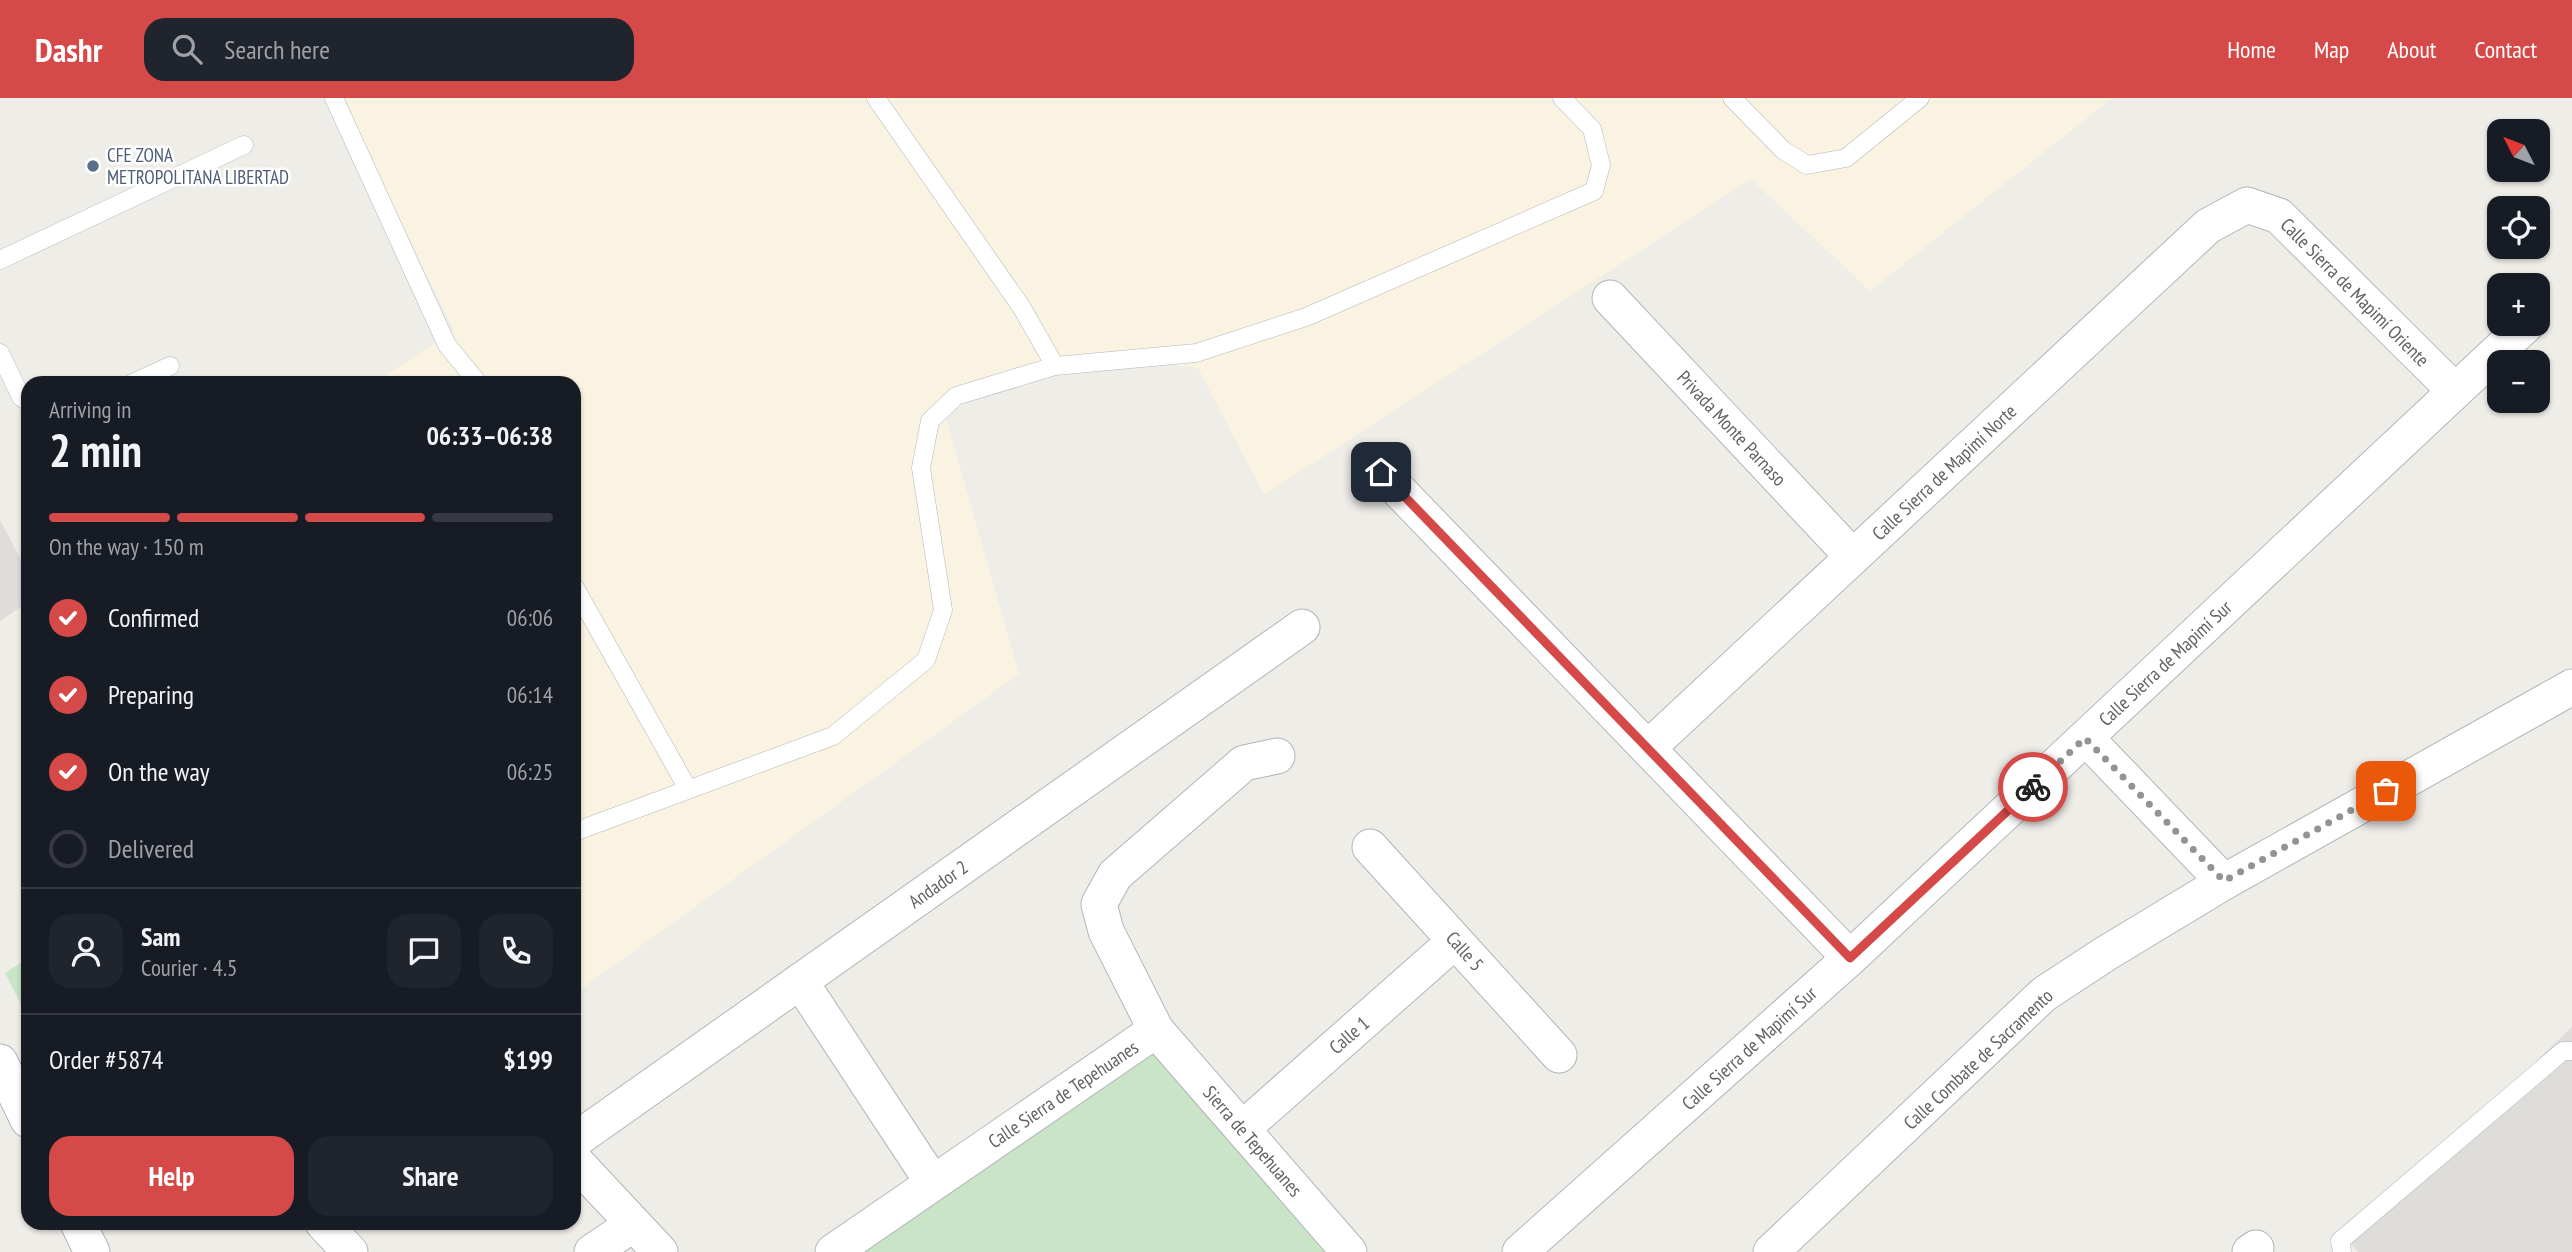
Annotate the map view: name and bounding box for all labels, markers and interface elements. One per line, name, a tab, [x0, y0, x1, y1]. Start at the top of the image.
search box	[144, 18, 634, 81]
text: Dashr	[35, 28, 102, 71]
icon: search	[168, 30, 206, 68]
text: Search here	[224, 33, 330, 66]
text: Home	[2227, 34, 2276, 65]
text: Map	[2314, 34, 2349, 65]
text: About	[2387, 34, 2436, 65]
text: Contact	[2474, 34, 2537, 65]
north arrow	[2487, 119, 2550, 182]
map controls	[2487, 119, 2550, 413]
place label: CFE ZONA METROPOLITANA LIBERTAD	[107, 143, 289, 189]
marker: CFE ZONA METROPOLITANA LIBERTAD	[85, 158, 101, 174]
button: locate	[2487, 196, 2550, 259]
street label: Calle Sierra de Mapimí Oriente	[2276, 213, 2434, 371]
button: +	[2487, 273, 2550, 336]
button: −	[2487, 350, 2550, 413]
street label: Privada Monte Parnaso	[1672, 365, 1792, 491]
text: Arriving in	[49, 395, 131, 424]
street label: Calle Sierra de Mapimí Norte	[1867, 399, 2021, 545]
text: 06:33–06:38	[426, 419, 553, 452]
text: 2 min	[49, 420, 142, 480]
pin	[1351, 442, 1411, 502]
icon: home	[1362, 453, 1400, 491]
text: On the way · 150 m	[49, 532, 204, 561]
street label: Calle Sierra de Mapimí Sur	[2093, 595, 2237, 731]
icon: check	[49, 599, 87, 637]
text: Confirmed	[108, 601, 199, 634]
text: 06:06	[507, 603, 553, 632]
icon: check	[49, 676, 87, 714]
text: Preparing	[108, 678, 194, 711]
text: 06:14	[507, 680, 553, 709]
courier	[1998, 752, 2068, 822]
icon: check	[49, 753, 87, 791]
text: On the way	[108, 755, 210, 788]
text: 06:25	[507, 757, 553, 786]
pin	[2356, 761, 2416, 821]
icon: bike	[2014, 768, 2052, 806]
icon: bag	[2367, 772, 2405, 810]
text: Delivered	[108, 832, 194, 865]
street label: Andador 2	[904, 855, 972, 913]
button: person	[49, 914, 123, 988]
button: chat	[387, 914, 461, 988]
button: phone	[479, 914, 553, 988]
text: Sam	[141, 920, 180, 953]
street label: Calle 5	[1441, 926, 1489, 976]
text: Courier · 4.5	[141, 953, 237, 982]
street label: Calle Sierra de Mapimí Sur	[1677, 981, 1822, 1115]
street label: Calle Combate de Sacramento	[1898, 984, 2058, 1134]
street label: Calle 1	[1324, 1011, 1374, 1059]
street label: Calle Sierra de Tepehuanes	[983, 1035, 1143, 1153]
text: Order #5874	[49, 1043, 164, 1076]
text: $199	[503, 1043, 553, 1076]
street label: Sierra de Tepehuanes	[1198, 1081, 1308, 1201]
button: Help	[49, 1136, 294, 1216]
button: Share	[308, 1136, 553, 1216]

